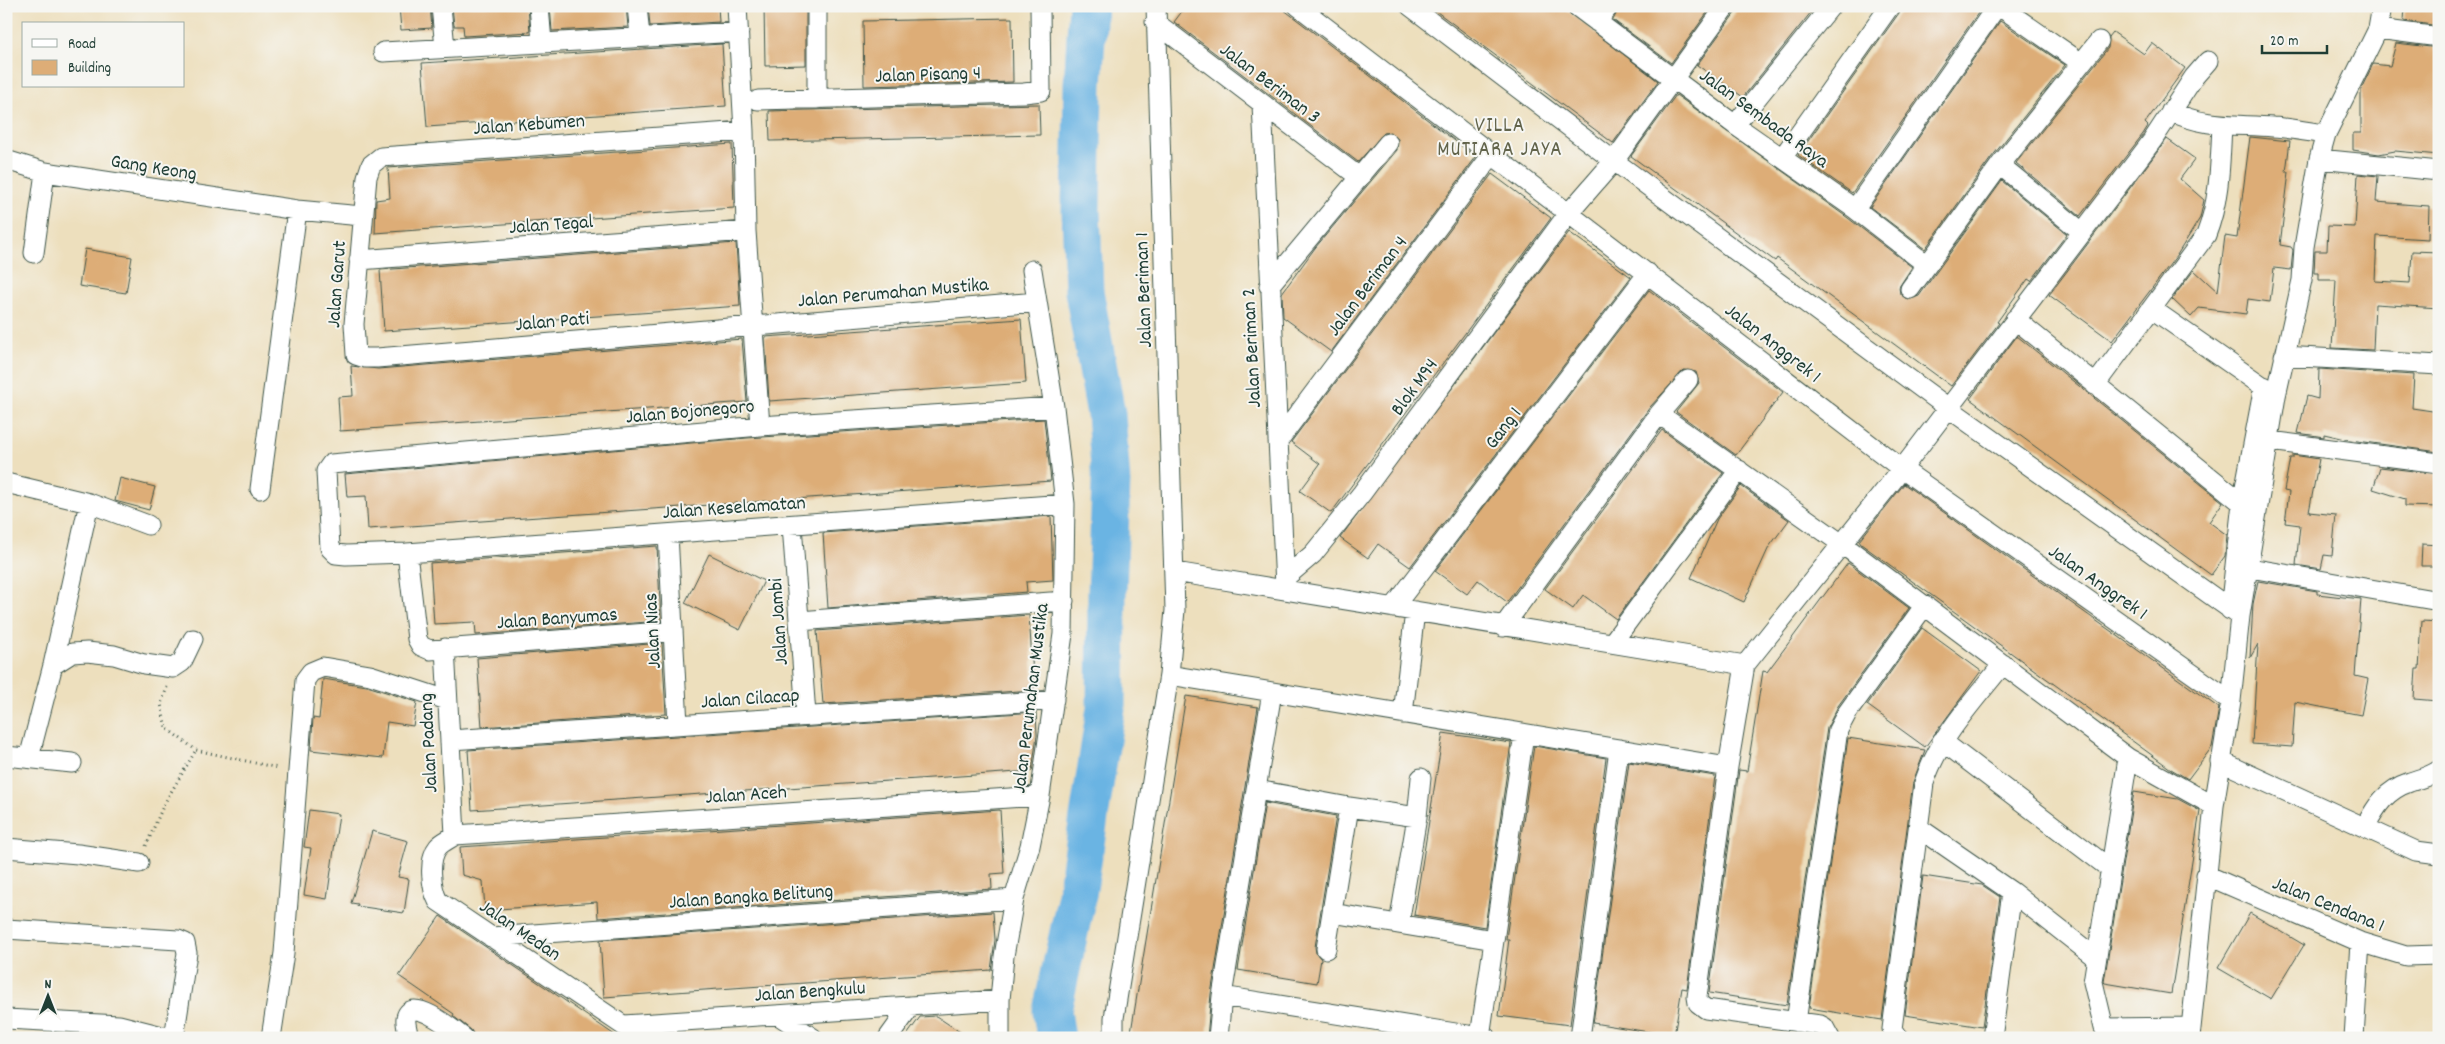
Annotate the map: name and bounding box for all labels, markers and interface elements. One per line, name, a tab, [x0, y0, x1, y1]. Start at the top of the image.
legend	[22, 22, 185, 88]
scale bar	[2262, 22, 2328, 54]
text: 20 m	[2270, 31, 2298, 53]
text: Road	[68, 34, 96, 56]
street label: Jalan Beriman 3	[1213, 37, 1325, 132]
text: Building	[68, 58, 111, 80]
street label: Jalan Pisang 4	[875, 60, 982, 92]
street label: Jalan Sembada Raya	[1693, 63, 1834, 176]
street label: Jalan Kebumen	[473, 108, 586, 144]
district label: VILLA MUTIARA JAYA	[1437, 112, 1563, 166]
street label: Gang Keong	[108, 148, 199, 190]
street label: Jalan Tegal	[508, 209, 594, 243]
street label: Jalan Beriman 4	[1321, 231, 1415, 343]
street label: Jalan Beriman 1	[1129, 232, 1161, 348]
street label: Jalan Garut	[321, 240, 355, 329]
street label: Jalan Perumahan Mustika	[797, 272, 990, 316]
street label: Jalan Beriman 2	[1236, 287, 1270, 408]
street label: Jalan Anggrek 1	[1718, 298, 1826, 391]
street label: Jalan Pati	[514, 306, 591, 340]
street label: Blok M94	[1385, 353, 1446, 422]
street label: Jalan Bojonegoro	[625, 393, 756, 433]
street label: Gang 1	[1479, 402, 1530, 456]
street label: Jalan Keselamatan	[662, 490, 807, 528]
street label: Jalan Anggrek 1	[2042, 539, 2153, 628]
street label: Jalan Jambi	[763, 577, 797, 666]
street label: Jalan Nias	[638, 592, 670, 670]
street label: Jalan Perumahan Mustika	[1006, 601, 1058, 795]
street label: Jalan Banyumas	[496, 602, 619, 638]
street label: Jalan Cilacap	[700, 683, 801, 717]
street label: Jalan Padang	[413, 692, 447, 793]
street label: Jalan Aceh	[705, 779, 788, 813]
street label: Jalan Cendana 1	[2268, 871, 2388, 941]
street label: Jalan Bangka Belitung	[668, 878, 834, 918]
street label: Jalan Medan	[473, 894, 566, 969]
north arrow	[22, 972, 72, 1022]
text: N	[45, 975, 52, 995]
street label: Jalan Bengkulu	[754, 975, 867, 1011]

